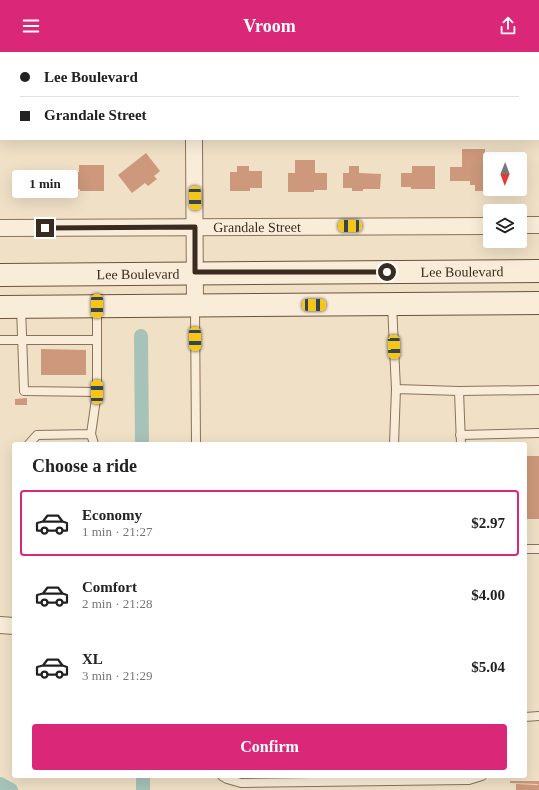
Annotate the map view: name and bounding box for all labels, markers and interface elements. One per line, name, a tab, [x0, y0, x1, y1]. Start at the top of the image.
icon: menu	[20, 15, 42, 37]
icon: share	[497, 15, 519, 37]
text: Vroom	[243, 16, 296, 36]
text: Lee Boulevard	[44, 69, 138, 85]
text: Grandale Street	[44, 107, 147, 123]
north arrow	[483, 152, 527, 196]
map controls	[483, 152, 527, 248]
callout: 1 min	[12, 170, 78, 198]
text: 1 min	[29, 176, 61, 191]
car	[189, 186, 201, 210]
button: layers	[483, 204, 527, 248]
route end	[36, 219, 54, 237]
street label: Grandale Street	[213, 220, 301, 235]
car	[338, 220, 362, 232]
route start	[378, 263, 396, 281]
street label: Lee Boulevard	[421, 264, 503, 280]
street label: Lee Boulevard	[97, 267, 179, 282]
car	[91, 294, 103, 318]
car	[302, 299, 326, 311]
car	[189, 327, 201, 351]
car	[388, 335, 400, 359]
car	[91, 380, 103, 404]
text: Choose a ride	[32, 456, 137, 476]
icon: car	[34, 505, 70, 541]
text: Economy	[82, 507, 142, 523]
text: $2.97	[471, 515, 505, 531]
text: 1 min · 21:27	[82, 524, 152, 539]
icon: car	[34, 577, 70, 613]
text: Comfort	[82, 579, 137, 595]
text: $4.00	[471, 587, 505, 603]
text: 2 min · 21:28	[82, 596, 152, 611]
icon: car	[34, 649, 70, 685]
text: XL	[82, 651, 103, 667]
text: $5.04	[471, 659, 505, 675]
text: 3 min · 21:29	[82, 668, 152, 683]
button: Confirm	[32, 724, 507, 770]

